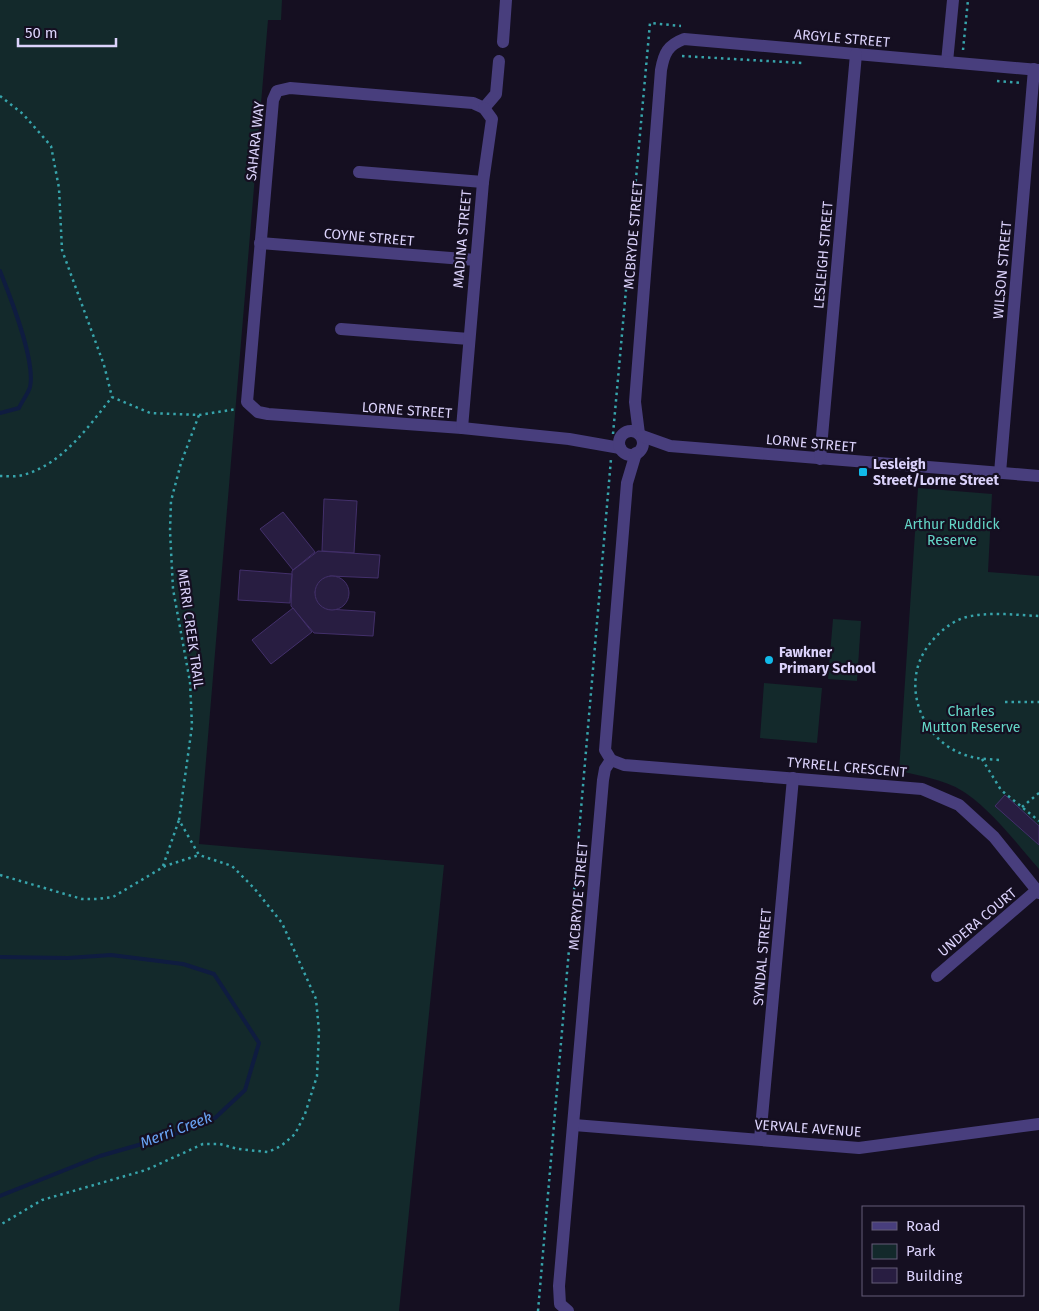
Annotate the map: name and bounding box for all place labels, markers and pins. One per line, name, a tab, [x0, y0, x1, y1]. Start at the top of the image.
place label: Lesleigh Street/Lorne Street	[873, 456, 1000, 489]
marker: Lesleigh Street/Lorne Street	[857, 466, 869, 478]
place label: Fawkner Primary School	[779, 644, 877, 677]
marker: Fawkner Primary School	[763, 654, 775, 666]

